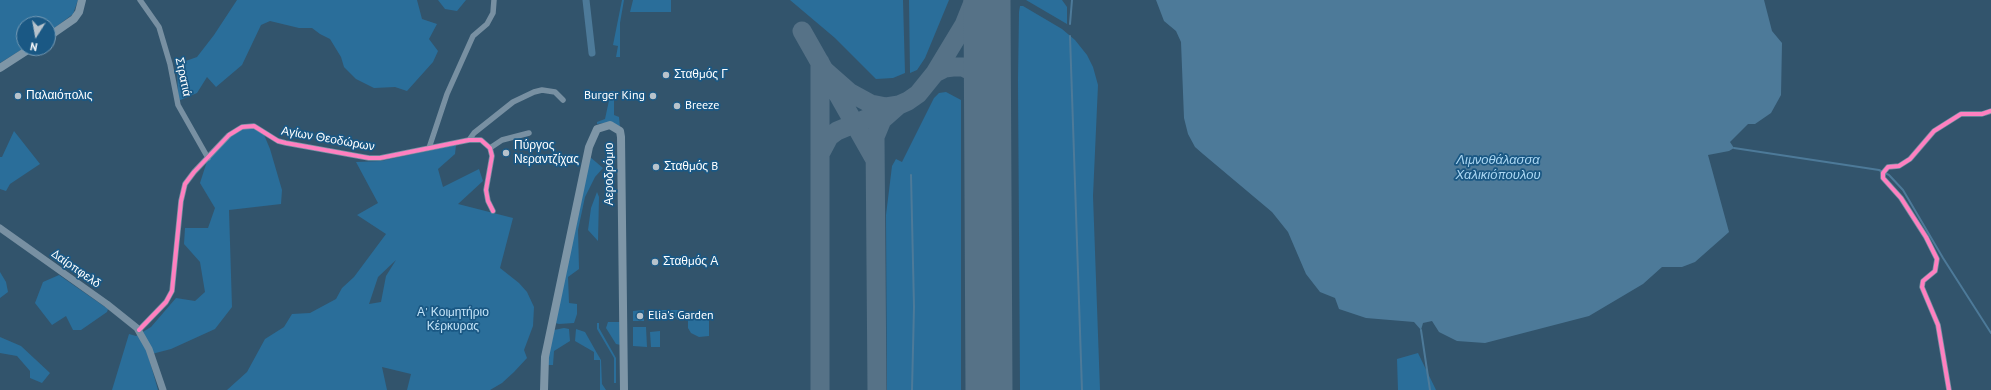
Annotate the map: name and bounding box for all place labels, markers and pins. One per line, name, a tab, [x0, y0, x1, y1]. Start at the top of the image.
place label: Σταθμός Γ	[674, 68, 728, 82]
marker: Σταθμός Γ	[661, 70, 671, 80]
place label: Παλαιόπολις	[26, 89, 93, 103]
place label: Burger King	[584, 89, 645, 103]
marker: Παλαιόπολις	[13, 91, 23, 101]
marker: Burger King	[648, 91, 658, 101]
place label: Breeze	[685, 99, 719, 113]
marker: Breeze	[672, 101, 682, 111]
place label: Πύργος Νεραντζίχας	[514, 139, 579, 167]
marker: Πύργος Νεραντζίχας	[501, 148, 511, 158]
place label: Σταθμός B	[664, 160, 718, 174]
marker: Σταθμός B	[651, 162, 661, 172]
place label: Σταθμός Α	[663, 255, 718, 269]
marker: Σταθμός Α	[650, 257, 660, 267]
place label: Elia's Garden	[648, 309, 714, 323]
marker: Elia's Garden	[635, 311, 645, 321]

